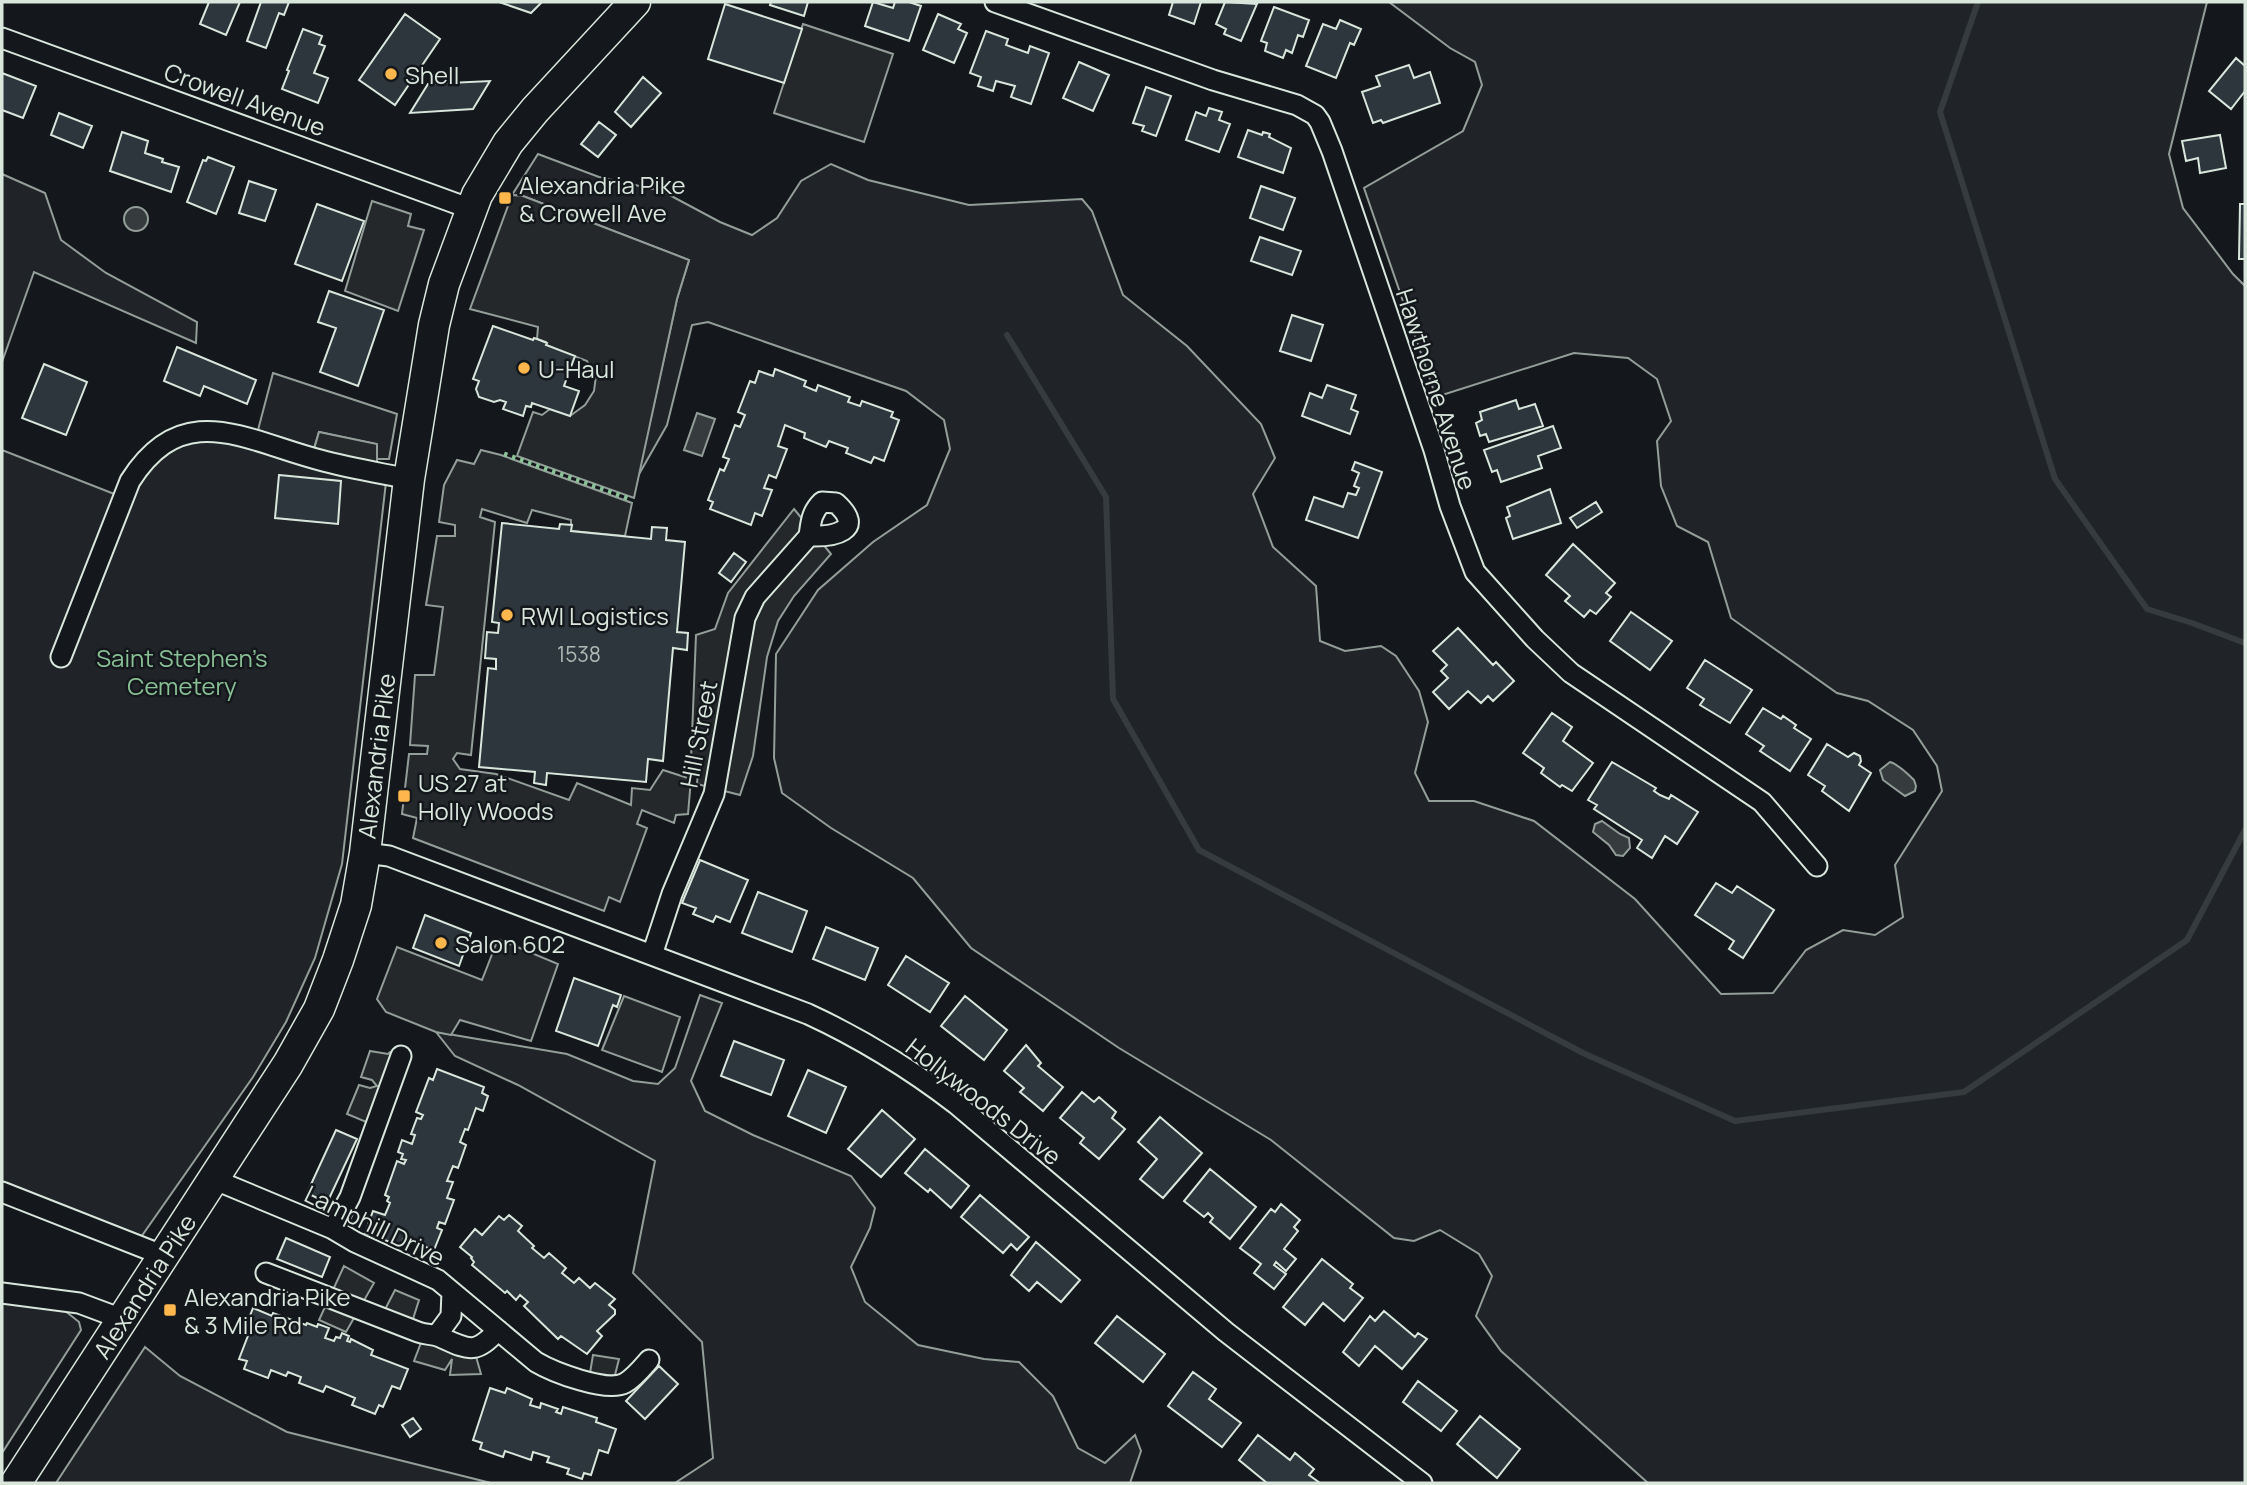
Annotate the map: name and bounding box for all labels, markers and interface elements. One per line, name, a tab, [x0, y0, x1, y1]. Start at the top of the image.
street label: Crowell Avenue	[160, 55, 330, 143]
place label: Shell	[405, 58, 459, 91]
marker: Shell	[383, 66, 399, 82]
place label: Alexandria Pike & Crowell Ave	[519, 168, 685, 229]
marker: Alexandria Pike & Crowell Ave	[497, 190, 513, 206]
street label: Hawthorne Avenue	[1389, 284, 1485, 494]
place label: U-Haul	[538, 352, 615, 385]
marker: U-Haul	[516, 360, 532, 376]
place label: RWI Logistics	[521, 599, 669, 632]
marker: RWI Logistics	[499, 607, 515, 623]
house number: 1538	[557, 640, 601, 668]
park label: Saint Stephen’s Cemetery	[96, 641, 268, 702]
street label: Alexandria Pike	[349, 671, 403, 841]
street label: Hill Street	[671, 678, 725, 790]
place label: US 27 at Holly Woods	[418, 766, 554, 827]
marker: US 27 at Holly Woods	[396, 788, 412, 804]
place label: Salon 602	[455, 927, 565, 960]
marker: Salon 602	[433, 935, 449, 951]
street label: Hollywoods Drive	[900, 1030, 1068, 1172]
street label: Lamphill Drive	[299, 1177, 451, 1273]
street label: Alexandria Pike	[85, 1207, 203, 1365]
place label: Alexandria Pike & 3 Mile Rd	[184, 1280, 350, 1341]
marker: Alexandria Pike & 3 Mile Rd	[162, 1302, 178, 1318]

